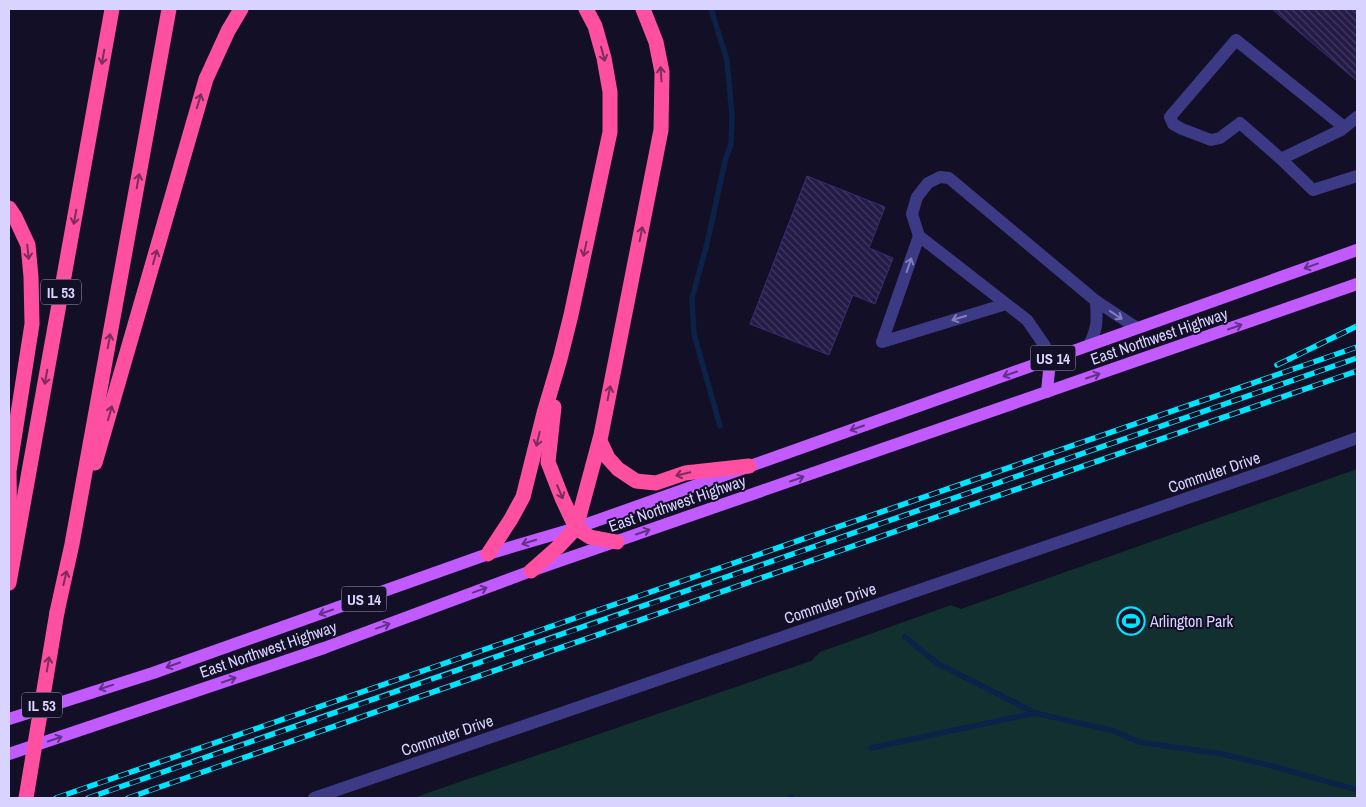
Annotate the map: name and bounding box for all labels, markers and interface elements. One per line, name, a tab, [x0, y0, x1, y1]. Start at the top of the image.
one-way arrow	[598, 46, 608, 62]
one-way arrow	[98, 48, 108, 64]
one-way arrow	[657, 66, 666, 82]
one-way arrow	[195, 93, 204, 109]
one-way arrow	[133, 174, 143, 190]
one-way arrow	[69, 208, 79, 224]
one-way arrow	[636, 226, 646, 242]
one-way arrow	[580, 240, 589, 256]
one-way arrow	[23, 244, 33, 260]
one-way arrow	[150, 249, 160, 265]
one-way arrow	[905, 258, 914, 273]
one-way arrow	[1304, 262, 1320, 271]
road number: IL 53	[41, 280, 81, 304]
street label: East Northwest Highway	[1088, 302, 1231, 370]
one-way arrow	[1109, 309, 1123, 320]
one-way arrow	[952, 314, 968, 324]
one-way arrow	[1226, 322, 1242, 331]
one-way arrow	[104, 334, 114, 350]
road number: US 14	[1030, 346, 1076, 370]
one-way arrow	[40, 368, 50, 384]
one-way arrow	[1003, 370, 1018, 379]
one-way arrow	[1085, 370, 1101, 380]
one-way arrow	[605, 386, 615, 402]
one-way arrow	[105, 406, 115, 422]
one-way arrow	[850, 424, 865, 433]
one-way arrow	[533, 431, 542, 447]
street label: Commuter Drive	[1165, 446, 1263, 498]
street label: East Northwest Highway	[606, 469, 749, 537]
one-way arrow	[676, 470, 692, 479]
one-way arrow	[789, 474, 804, 483]
one-way arrow	[555, 484, 565, 499]
one-way arrow	[635, 527, 651, 537]
one-way arrow	[522, 537, 538, 547]
one-way arrow	[61, 570, 70, 586]
street label: Commuter Drive	[781, 577, 879, 629]
one-way arrow	[471, 585, 487, 594]
road number: US 14	[342, 586, 386, 612]
sports icon: Arlington Park	[1116, 606, 1146, 636]
one-way arrow	[319, 608, 335, 617]
place label: Arlington Park	[1149, 610, 1234, 632]
street label: East Northwest Highway	[197, 615, 340, 683]
one-way arrow	[375, 621, 390, 630]
one-way arrow	[44, 656, 54, 672]
one-way arrow	[165, 661, 181, 671]
one-way arrow	[221, 675, 237, 684]
one-way arrow	[98, 683, 114, 693]
road number: IL 53	[22, 692, 62, 718]
street label: Commuter Drive	[398, 709, 496, 761]
one-way arrow	[47, 734, 62, 743]

